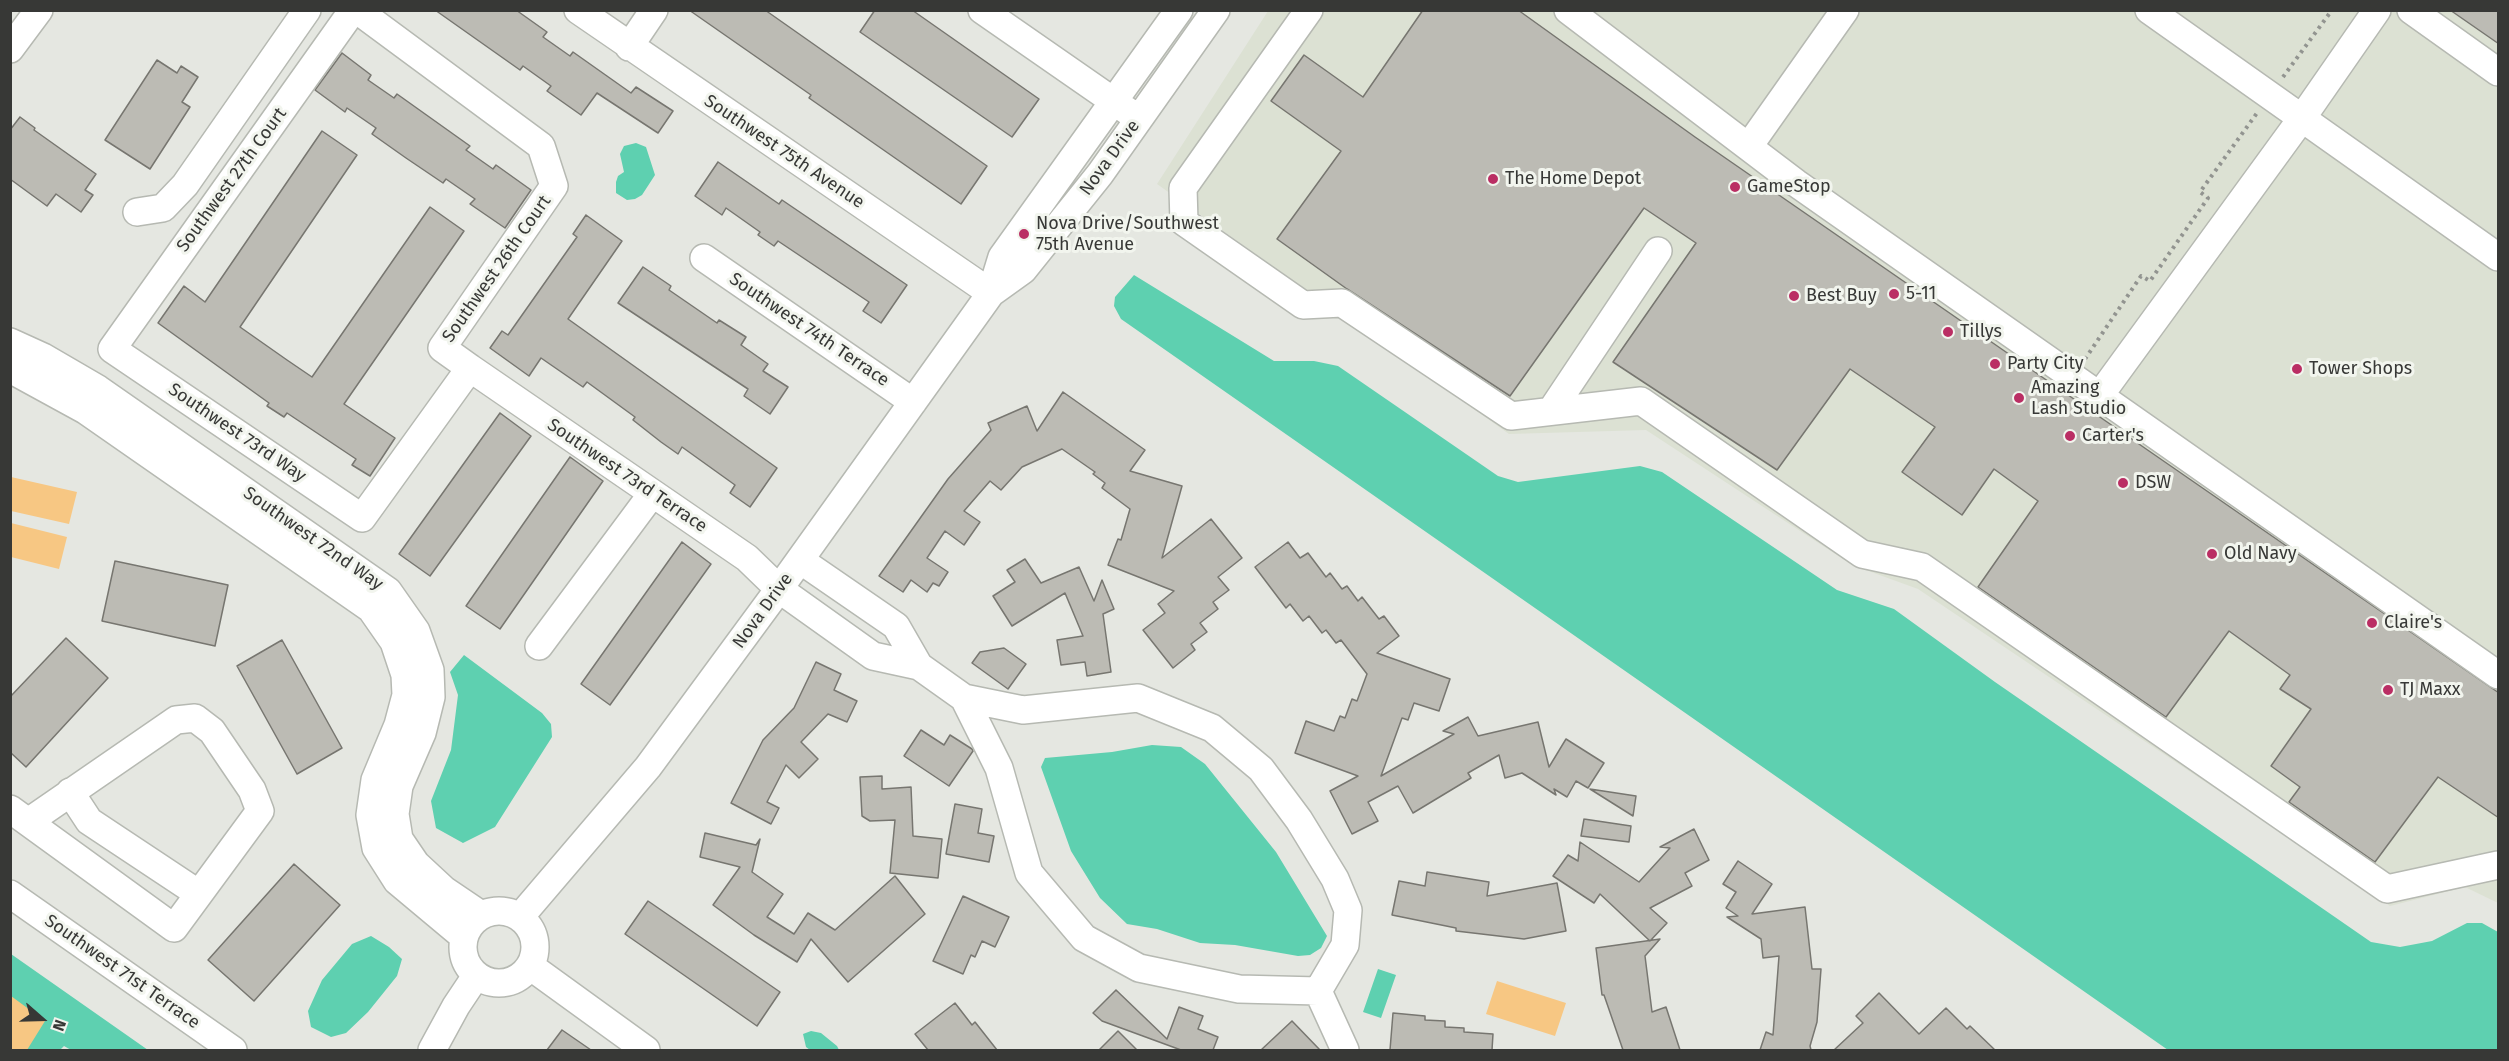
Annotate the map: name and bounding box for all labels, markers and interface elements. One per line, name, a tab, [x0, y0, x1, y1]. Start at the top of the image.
street label: Southwest 75th Avenue	[700, 90, 868, 214]
street label: Southwest 27th Court	[172, 104, 292, 256]
street label: Nova Drive	[1075, 116, 1145, 200]
place label: The Home Depot	[1505, 168, 1641, 190]
marker: The Home Depot	[1486, 172, 1500, 186]
place label: GameStop	[1747, 176, 1831, 198]
marker: GameStop	[1728, 180, 1742, 194]
street label: Southwest 26th Court	[438, 191, 556, 347]
place label: Nova Drive/Southwest 75th Avenue	[1036, 213, 1219, 256]
marker: Nova Drive/Southwest 75th Avenue	[1017, 227, 1031, 241]
street label: Southwest 74th Terrace	[725, 268, 893, 392]
place label: 5-11	[1906, 283, 1936, 305]
place label: Best Buy	[1806, 285, 1877, 307]
marker: 5-11	[1887, 287, 1901, 301]
marker: Best Buy	[1787, 289, 1801, 303]
place label: Tillys	[1960, 321, 2002, 343]
marker: Tillys	[1941, 325, 1955, 339]
place label: Party City	[2007, 353, 2084, 375]
marker: Party City	[1988, 357, 2002, 371]
place label: Tower Shops	[2309, 358, 2412, 380]
marker: Tower Shops	[2290, 362, 2304, 376]
place label: Amazing Lash Studio	[2031, 377, 2126, 420]
street label: Southwest 73rd Way	[164, 379, 310, 487]
marker: Amazing Lash Studio	[2012, 391, 2026, 405]
street label: Southwest 73rd Terrace	[543, 414, 711, 538]
place label: Carter's	[2082, 425, 2144, 447]
marker: Carter's	[2063, 429, 2077, 443]
place label: DSW	[2135, 472, 2171, 494]
marker: DSW	[2116, 476, 2130, 490]
street label: Southwest 72nd Way	[239, 483, 387, 595]
place label: Old Navy	[2224, 543, 2297, 565]
marker: Old Navy	[2205, 547, 2219, 561]
street label: Nova Drive	[728, 569, 798, 653]
place label: Claire's	[2384, 612, 2442, 634]
marker: Claire's	[2365, 616, 2379, 630]
place label: TJ Maxx	[2400, 679, 2461, 701]
marker: TJ Maxx	[2381, 683, 2395, 697]
street label: Southwest 71st Terrace	[40, 910, 204, 1034]
north arrow	[12, 989, 72, 1049]
text: N	[49, 1017, 70, 1034]

